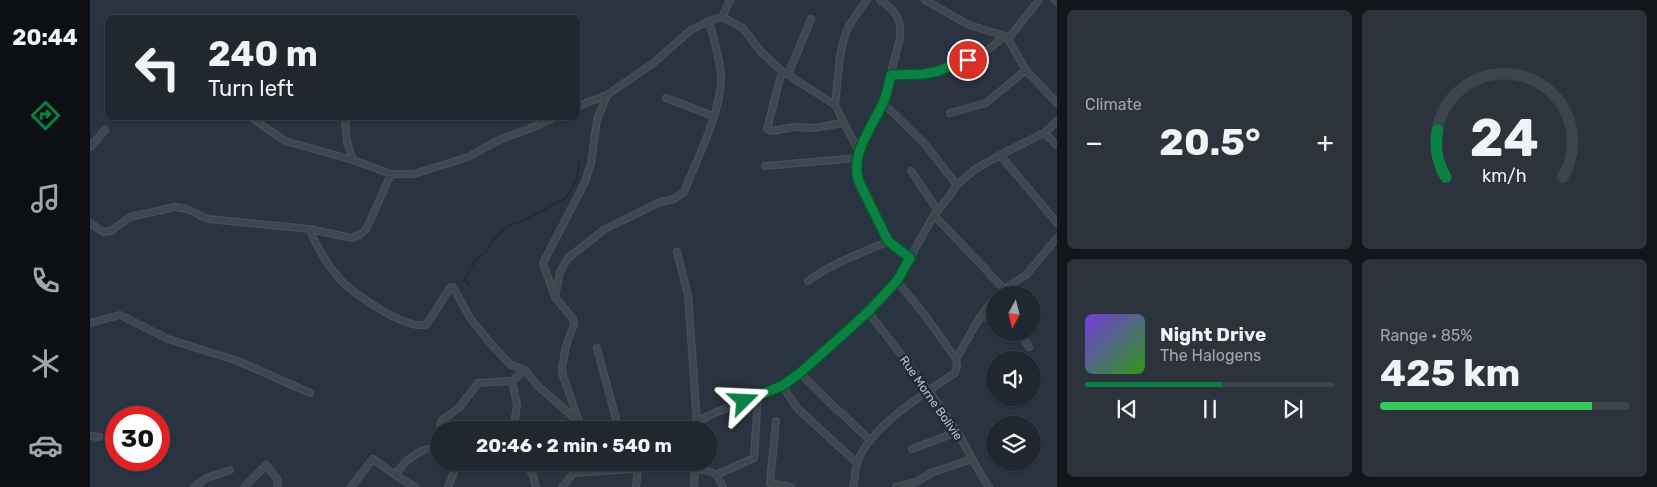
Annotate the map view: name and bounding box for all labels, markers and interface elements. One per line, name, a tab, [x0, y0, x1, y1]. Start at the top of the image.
text: 20:44	[12, 24, 78, 51]
text: 240 m	[208, 33, 318, 75]
icon: left	[125, 35, 190, 100]
pin	[947, 39, 989, 81]
icon: arrive	[954, 46, 982, 74]
text: Turn left	[208, 75, 294, 102]
text: Climate	[1085, 95, 1142, 114]
icon: directions	[28, 98, 63, 133]
text: 24	[1470, 107, 1539, 169]
text: 20.5°	[1159, 119, 1261, 165]
text: −	[1085, 126, 1103, 159]
text: +	[1317, 126, 1334, 159]
text: km/h	[1482, 165, 1527, 186]
icon: music	[28, 181, 63, 216]
icon: phone	[28, 263, 63, 298]
north arrow	[986, 286, 1041, 341]
map controls	[986, 286, 1041, 471]
text: Night Drive	[1160, 323, 1266, 346]
text: Range · 85%	[1380, 326, 1473, 345]
icon: climate	[28, 346, 63, 381]
text: The Halogens	[1160, 346, 1261, 365]
text: 425 km	[1380, 350, 1520, 396]
button: sound	[986, 351, 1041, 406]
street label: Rue Morne Bolivie	[897, 353, 965, 443]
position arrow	[717, 374, 769, 426]
icon: previous	[1113, 395, 1141, 423]
icon: pause	[1196, 395, 1224, 423]
icon: next	[1279, 395, 1307, 423]
speed limit sign: 30	[105, 406, 170, 471]
button: layers	[986, 416, 1041, 471]
icon: car	[28, 428, 63, 463]
text: 20:46 · 2 min · 540 m	[476, 434, 672, 457]

